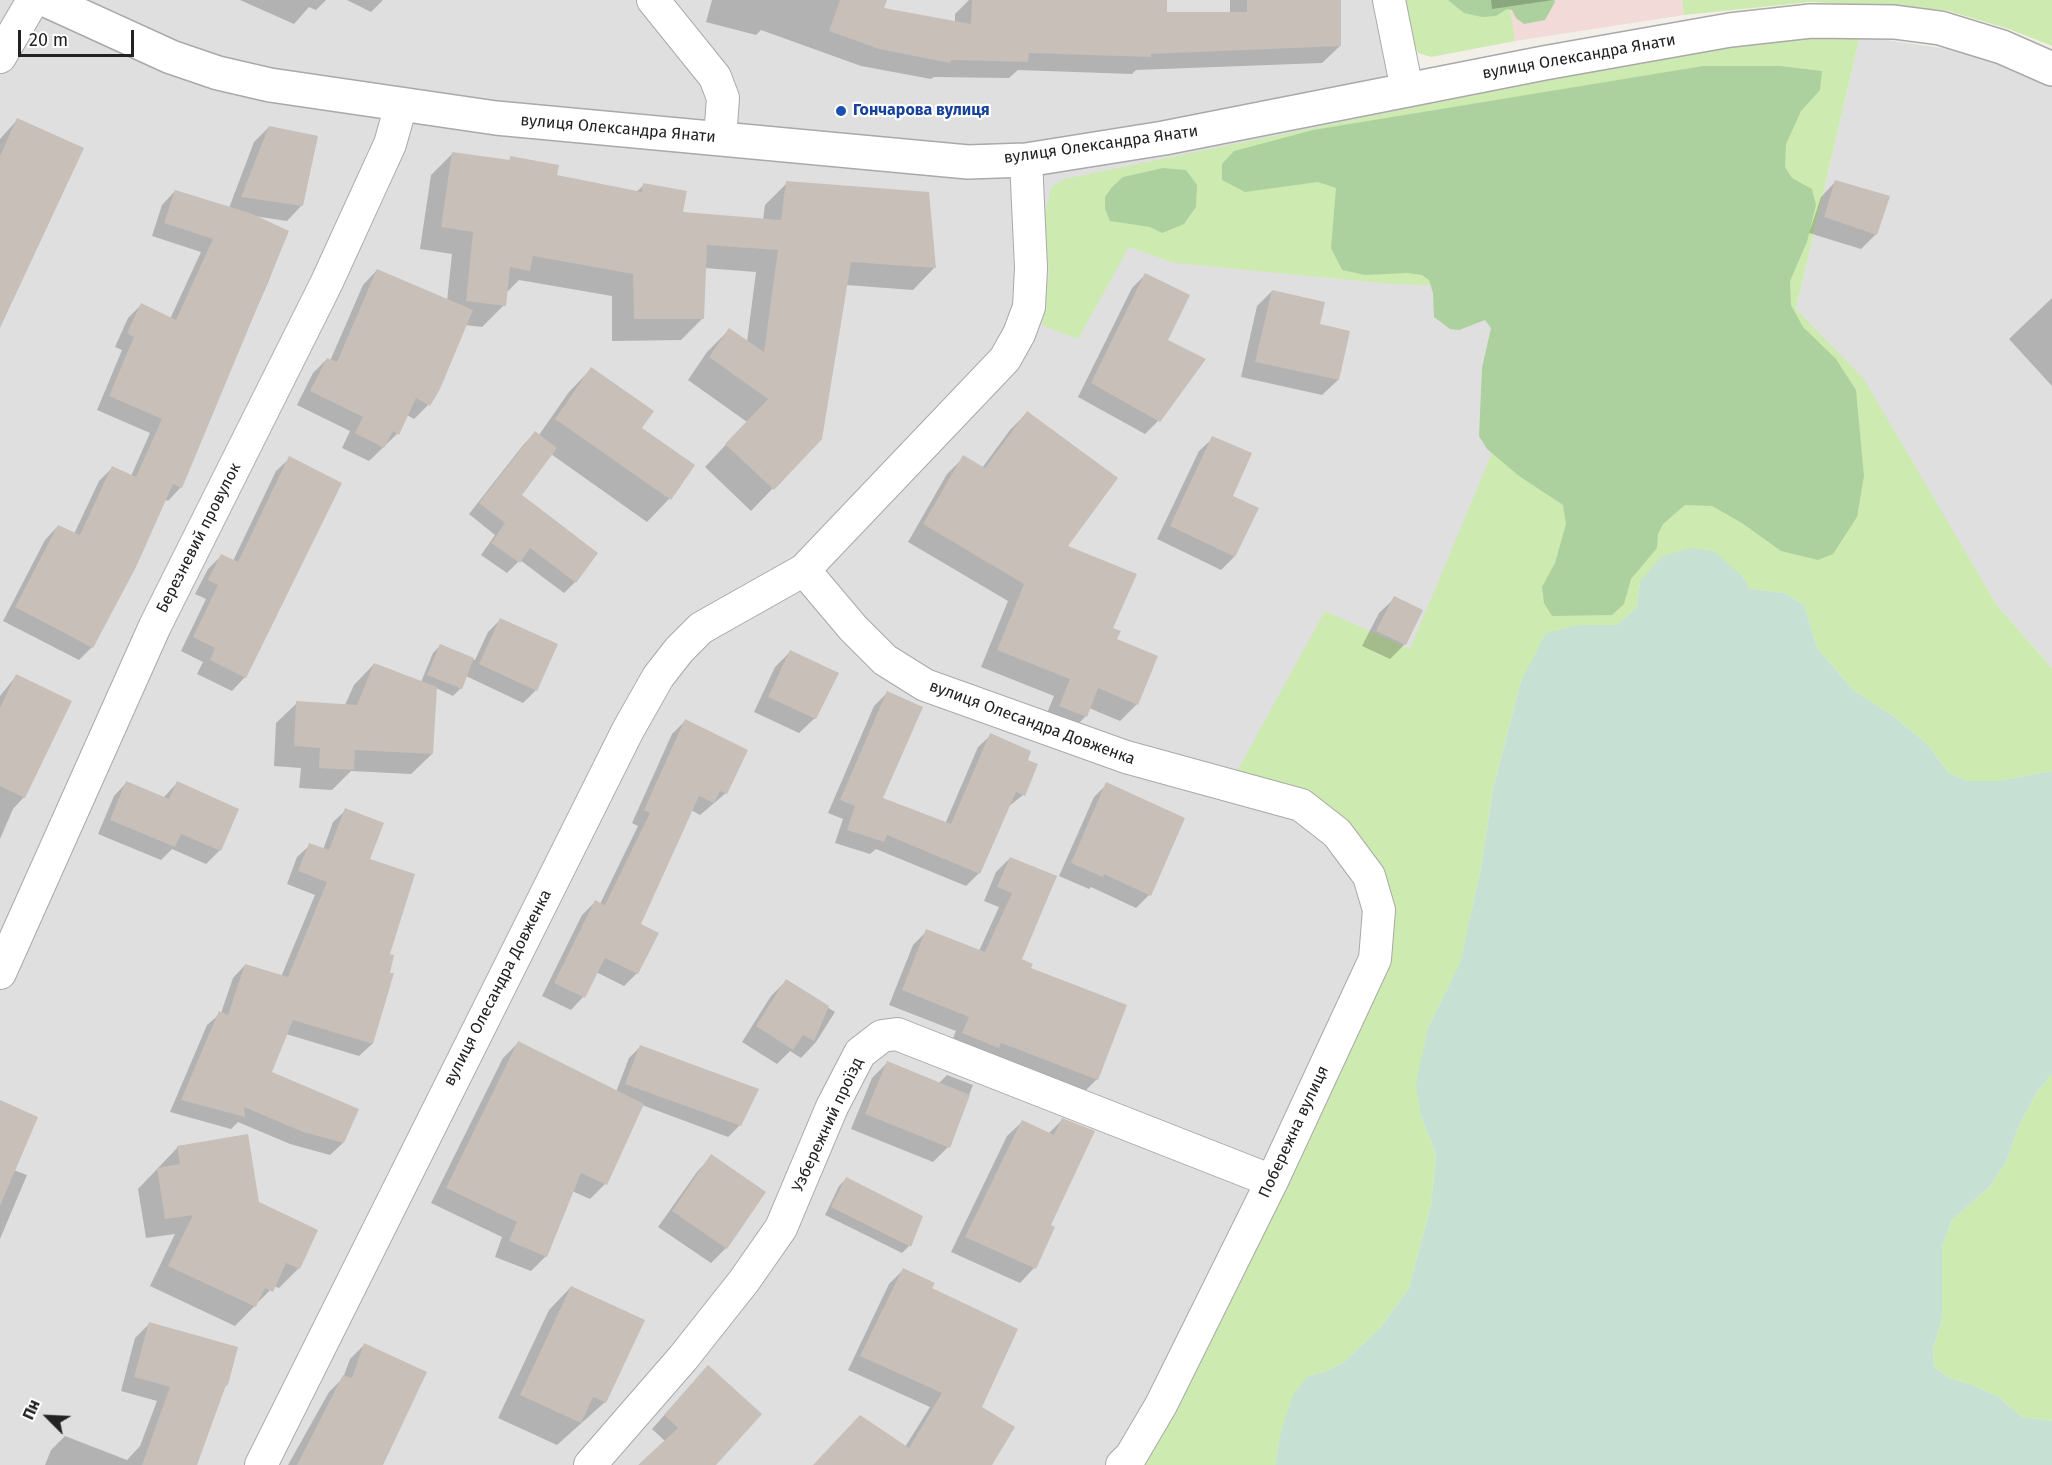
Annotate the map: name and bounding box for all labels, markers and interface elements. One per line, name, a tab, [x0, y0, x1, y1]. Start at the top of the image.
scale bar	[21, 18, 136, 56]
text: 20 m	[29, 29, 68, 51]
street label: вулиця Олександра Янати	[1481, 31, 1677, 83]
place label: Гончарова вулиця	[853, 101, 990, 121]
marker: Гончарова вулиця	[834, 104, 848, 118]
street label: вулиця Олександра Янати	[520, 111, 716, 147]
street label: вулиця Олександра Янати	[1003, 122, 1199, 168]
street label: Березневий провулок	[153, 460, 245, 616]
street label: вулиця Олесандра Довженка	[926, 677, 1138, 769]
street label: вулиця Олесандра Довженка	[440, 887, 556, 1089]
street label: Узбережний проїзд	[788, 1055, 868, 1195]
street label: Побережна вулиця	[1255, 1063, 1333, 1201]
north arrow	[18, 1387, 78, 1447]
text: Пн	[18, 1396, 44, 1422]

